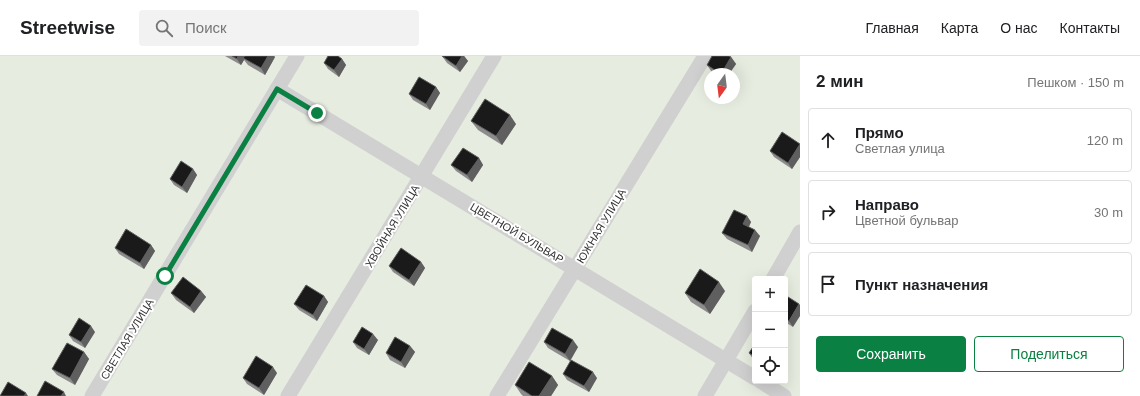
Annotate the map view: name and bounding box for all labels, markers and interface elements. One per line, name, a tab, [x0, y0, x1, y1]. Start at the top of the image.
search box	[139, 10, 419, 46]
text: Streetwise	[20, 17, 115, 38]
icon: search	[153, 17, 175, 39]
text: Поиск	[185, 19, 227, 36]
text: Главная	[865, 20, 919, 36]
text: Карта	[941, 20, 978, 36]
text: О нас	[1000, 20, 1038, 36]
text: Контакты	[1060, 20, 1120, 36]
north arrow	[704, 68, 740, 104]
text: 2 мин	[816, 72, 863, 91]
text: Пешком · 150 m	[1027, 75, 1124, 90]
route end	[308, 104, 326, 122]
text: Прямо	[855, 124, 904, 141]
icon: ahead	[817, 129, 839, 151]
text: 120 m	[1087, 133, 1123, 148]
text: Светлая улица	[855, 141, 945, 156]
street label: ХВОЙНАЯ УЛИЦА	[363, 182, 422, 269]
street label: ЮЖНАЯ УЛИЦА	[574, 186, 628, 265]
text: Направо	[855, 196, 919, 213]
street label: ЦВЕТНОЙ БУЛЬВАР	[468, 200, 566, 266]
icon: right	[817, 201, 839, 223]
text: 30 m	[1094, 205, 1123, 220]
text: Цветной бульвар	[855, 213, 958, 228]
route start	[156, 267, 174, 285]
icon: arrive	[817, 273, 839, 295]
map controls	[752, 276, 788, 384]
button: +	[752, 276, 788, 312]
text: Пункт назначения	[855, 276, 988, 293]
street label: СВЕТЛАЯ УЛИЦА	[98, 296, 156, 381]
button: −	[752, 312, 788, 348]
button: Сохранить	[816, 336, 966, 372]
button: Поделиться	[974, 336, 1124, 372]
button: locate	[752, 348, 788, 384]

